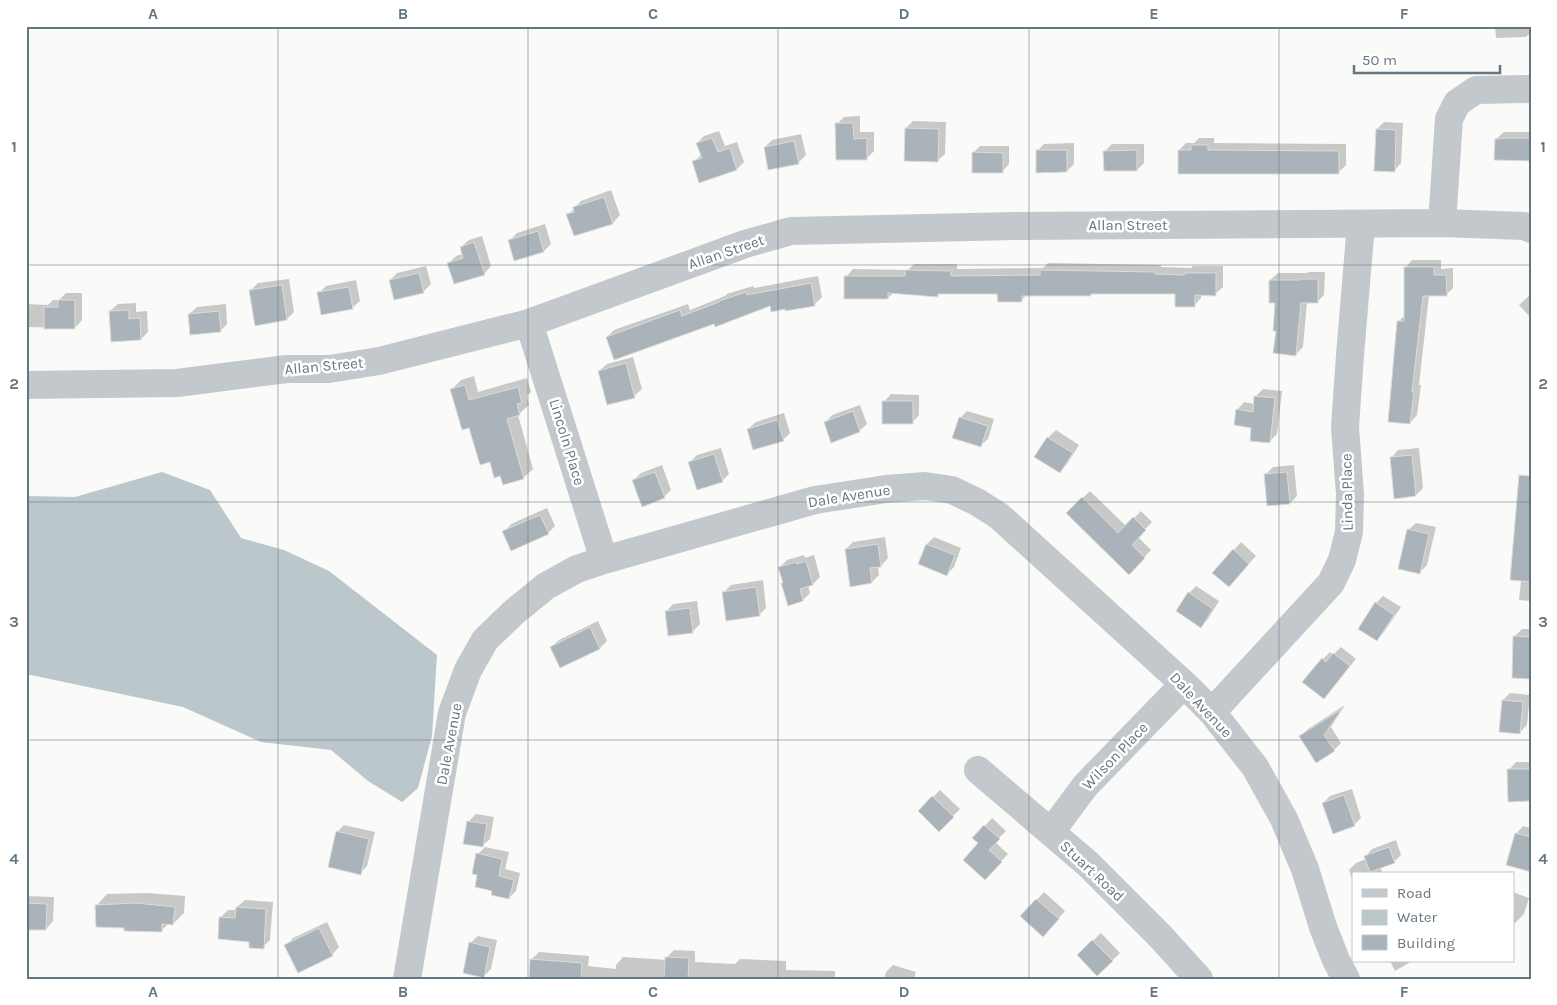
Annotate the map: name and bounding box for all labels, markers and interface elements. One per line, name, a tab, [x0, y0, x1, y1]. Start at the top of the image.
text: A	[148, 4, 158, 23]
text: B	[398, 4, 408, 23]
text: C	[648, 4, 658, 23]
text: D	[899, 4, 910, 23]
text: E	[1149, 4, 1159, 23]
text: F	[1400, 4, 1409, 23]
scale bar	[1354, 42, 1501, 74]
text: 50 m	[1362, 51, 1397, 69]
text: 1	[11, 137, 17, 156]
text: 1	[1540, 137, 1546, 156]
street label: Allan Street	[1088, 216, 1168, 234]
street label: Allan Street	[686, 231, 767, 273]
street label: Allan Street	[284, 354, 365, 378]
text: 2	[9, 374, 19, 393]
text: 2	[1538, 374, 1548, 393]
street label: Lincoln Place	[545, 397, 589, 487]
street label: Linda Place	[1337, 453, 1357, 531]
street label: Dale Avenue	[807, 481, 891, 511]
text: 3	[9, 612, 19, 631]
text: 3	[1538, 612, 1548, 631]
street label: Dale Avenue	[1166, 669, 1236, 741]
street label: Dale Avenue	[432, 702, 466, 786]
street label: Wilson Place	[1078, 718, 1152, 794]
street label: Stuart Road	[1056, 837, 1128, 905]
text: 4	[9, 849, 19, 868]
text: 4	[1538, 849, 1548, 868]
legend	[1352, 872, 1514, 962]
text: Road	[1397, 884, 1432, 902]
text: Water	[1397, 908, 1438, 926]
text: Building	[1397, 934, 1455, 952]
text: A	[148, 982, 158, 1001]
text: B	[398, 982, 408, 1001]
text: C	[648, 982, 658, 1001]
text: D	[899, 982, 910, 1001]
text: E	[1149, 982, 1159, 1001]
text: F	[1400, 982, 1409, 1001]

